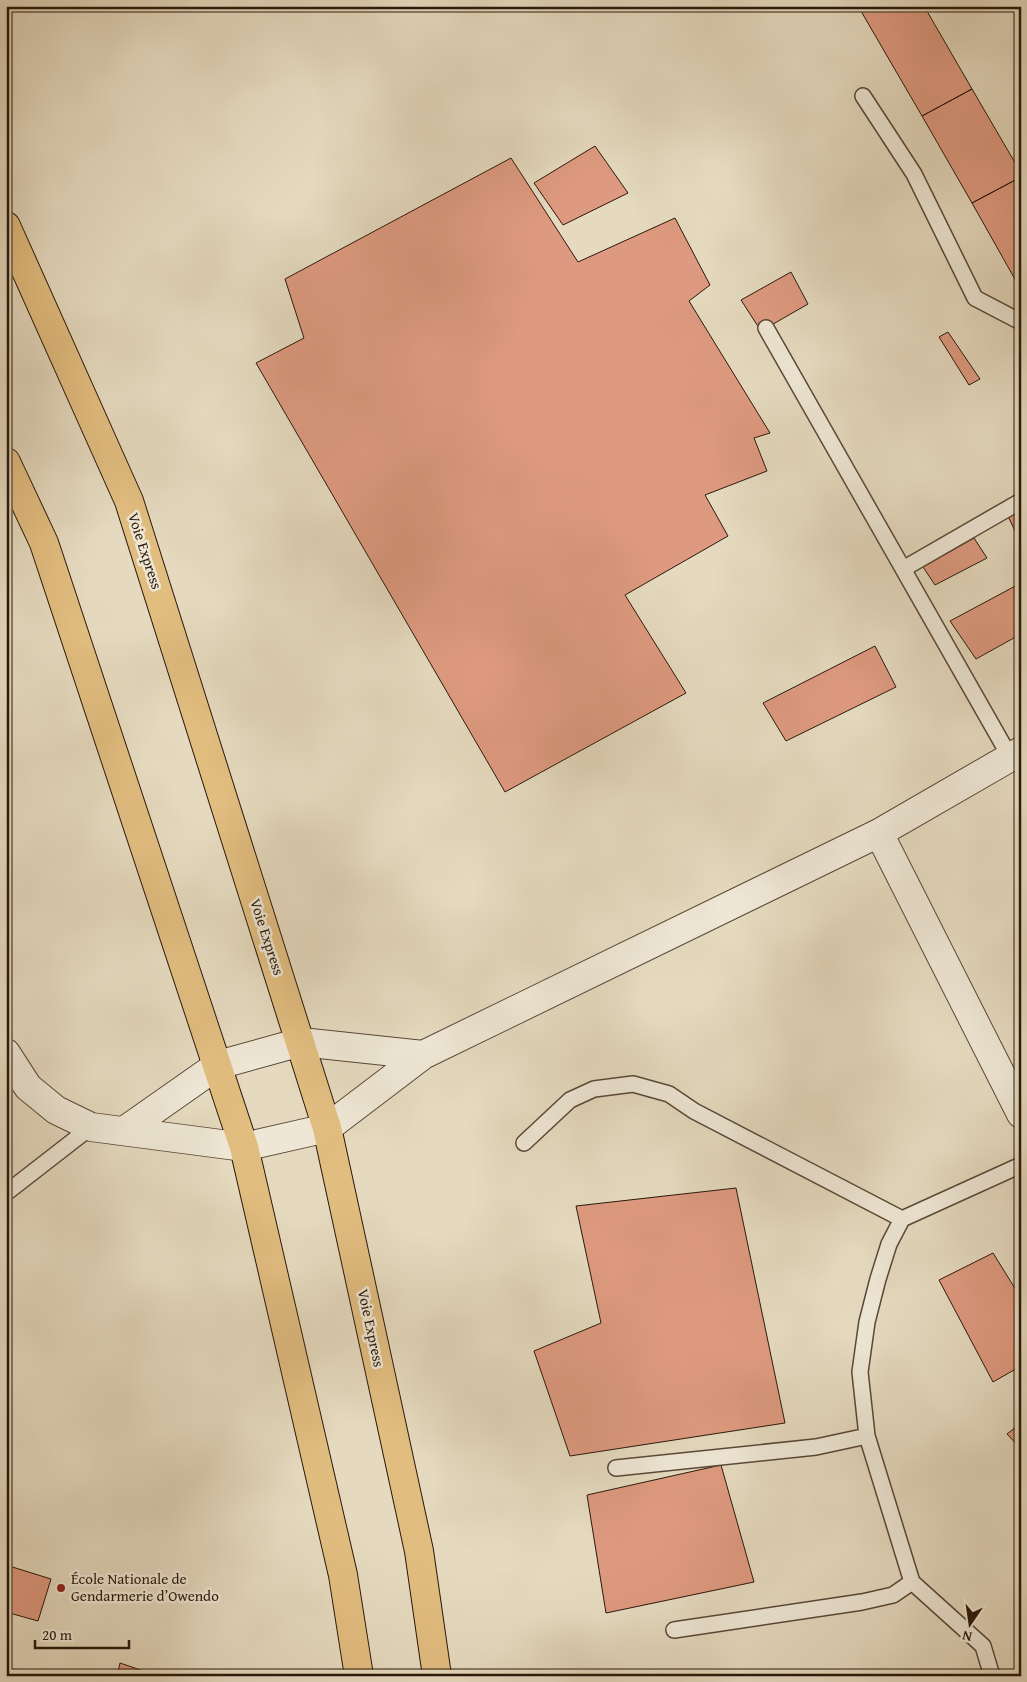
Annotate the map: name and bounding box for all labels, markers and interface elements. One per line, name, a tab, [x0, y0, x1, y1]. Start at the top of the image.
street label: Voie Express	[123, 510, 168, 592]
street label: Voie Express	[245, 896, 290, 978]
street label: Voie Express	[353, 1287, 390, 1369]
place label: École Nationale de Gendarmerie d’Owendo	[71, 1568, 219, 1606]
marker: École Nationale de Gendarmerie d’Owendo	[55, 1582, 67, 1594]
north arrow	[944, 1600, 994, 1650]
scale bar	[35, 1617, 129, 1649]
text: 20 m	[42, 1624, 73, 1645]
text: N	[960, 1626, 974, 1647]

